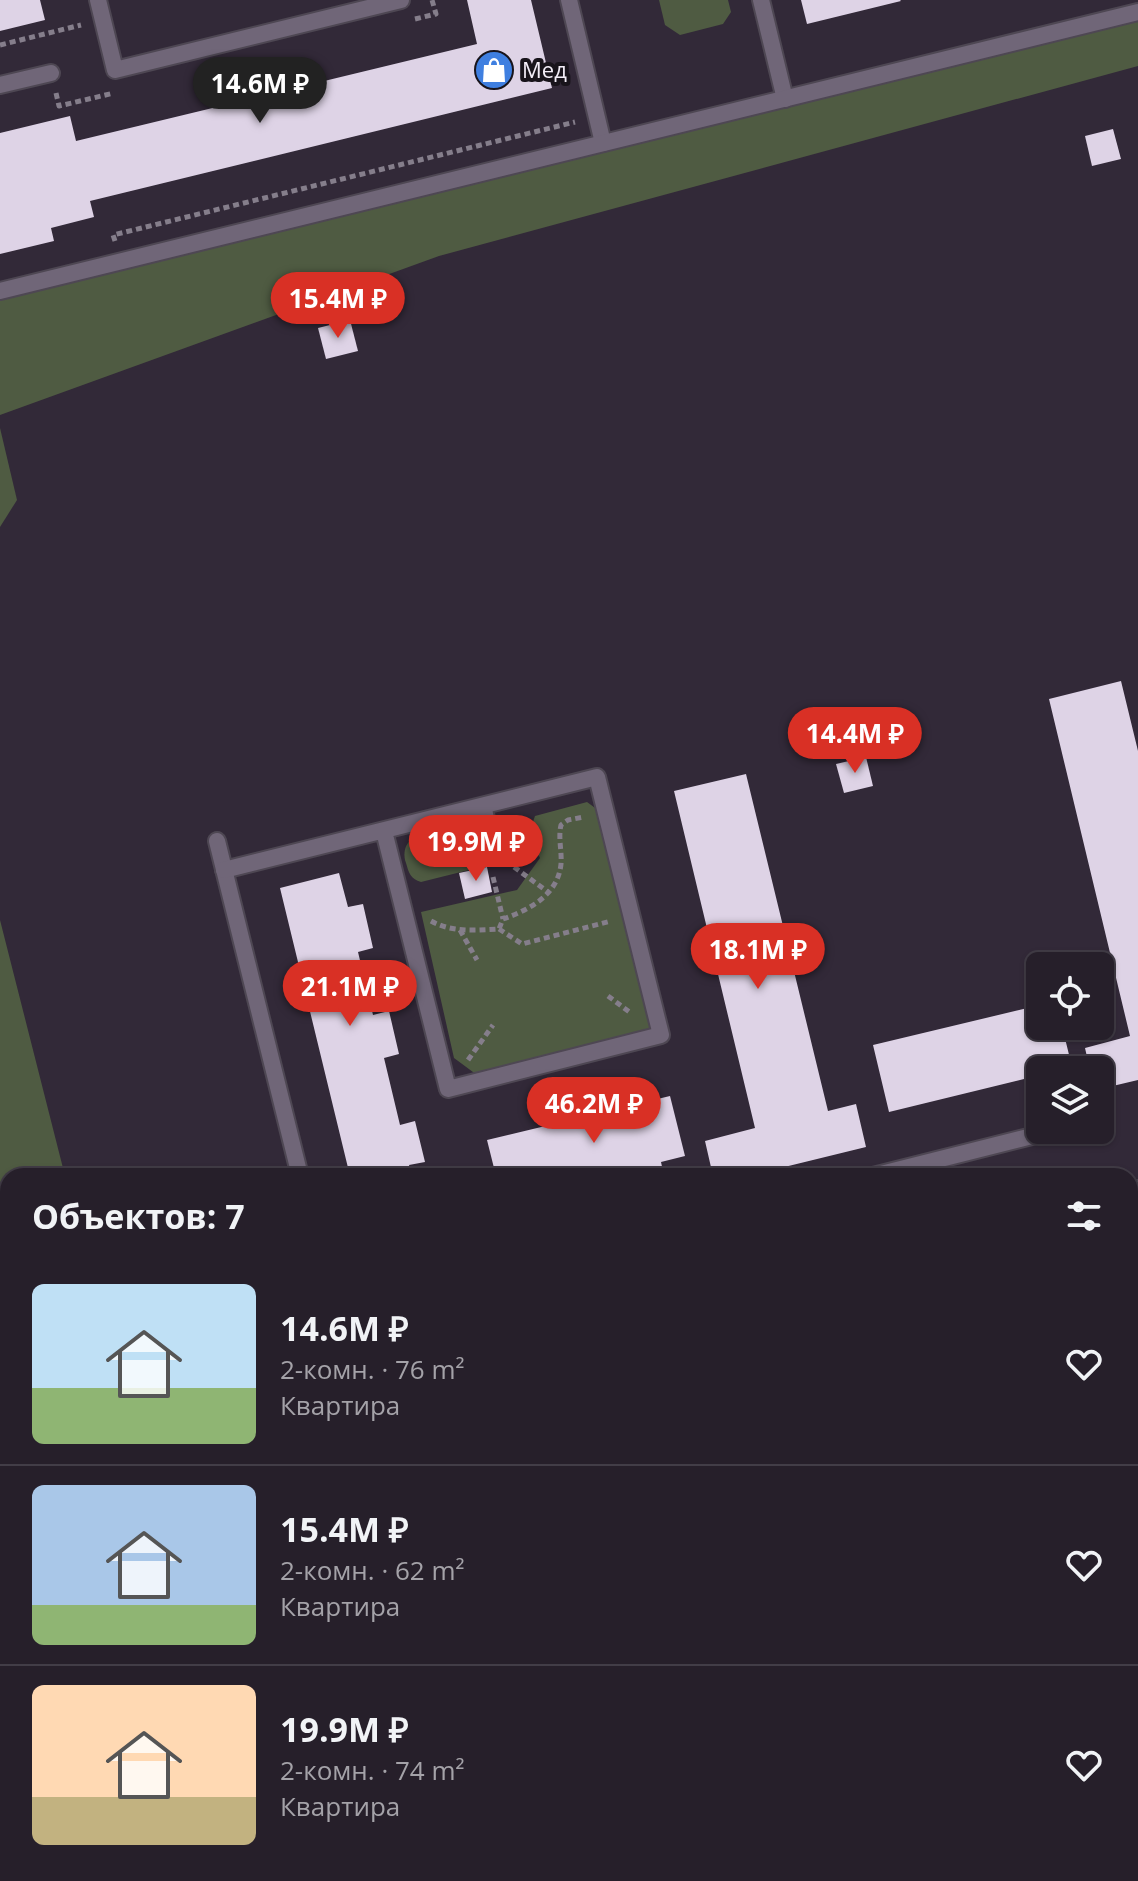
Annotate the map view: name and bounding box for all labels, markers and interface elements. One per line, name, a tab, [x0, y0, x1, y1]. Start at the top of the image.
shop icon: Мед	[473, 49, 515, 91]
place label: Мед	[522, 54, 567, 84]
pin: 14.6M ₽	[186, 57, 334, 125]
text: 14.6M ₽	[211, 65, 309, 101]
pin: 15.4M ₽	[264, 272, 412, 340]
text: 15.4M ₽	[289, 280, 387, 316]
pin: 14.4M ₽	[781, 707, 929, 775]
text: 14.4M ₽	[806, 715, 904, 751]
pin: 19.9M ₽	[402, 815, 550, 883]
text: 19.9M ₽	[427, 823, 525, 859]
pin: 18.1M ₽	[684, 923, 832, 991]
text: 18.1M ₽	[709, 931, 807, 967]
map controls	[1026, 952, 1114, 1144]
button: locate	[1026, 952, 1114, 1040]
pin: 21.1M ₽	[276, 960, 424, 1028]
text: 21.1M ₽	[301, 968, 399, 1004]
button: layers	[1026, 1056, 1114, 1144]
pin: 46.2M ₽	[520, 1077, 668, 1145]
text: 46.2M ₽	[545, 1085, 643, 1121]
text: Объектов: 7	[32, 1193, 245, 1239]
icon: filters	[1062, 1194, 1106, 1238]
text: 14.6M ₽	[280, 1305, 409, 1351]
icon: home	[96, 1316, 192, 1412]
icon: heart	[1062, 1342, 1106, 1386]
text: 2-комн. · 76 m²	[280, 1351, 465, 1387]
text: Квартира	[280, 1387, 400, 1423]
text: 15.4M ₽	[280, 1506, 409, 1552]
icon: home	[96, 1517, 192, 1613]
icon: heart	[1062, 1543, 1106, 1587]
text: 2-комн. · 62 m²	[280, 1552, 465, 1588]
text: Квартира	[280, 1588, 400, 1624]
text: 19.9M ₽	[280, 1706, 409, 1752]
icon: home	[96, 1717, 192, 1813]
icon: heart	[1062, 1743, 1106, 1787]
text: 2-комн. · 74 m²	[280, 1752, 465, 1788]
text: Квартира	[280, 1788, 400, 1824]

